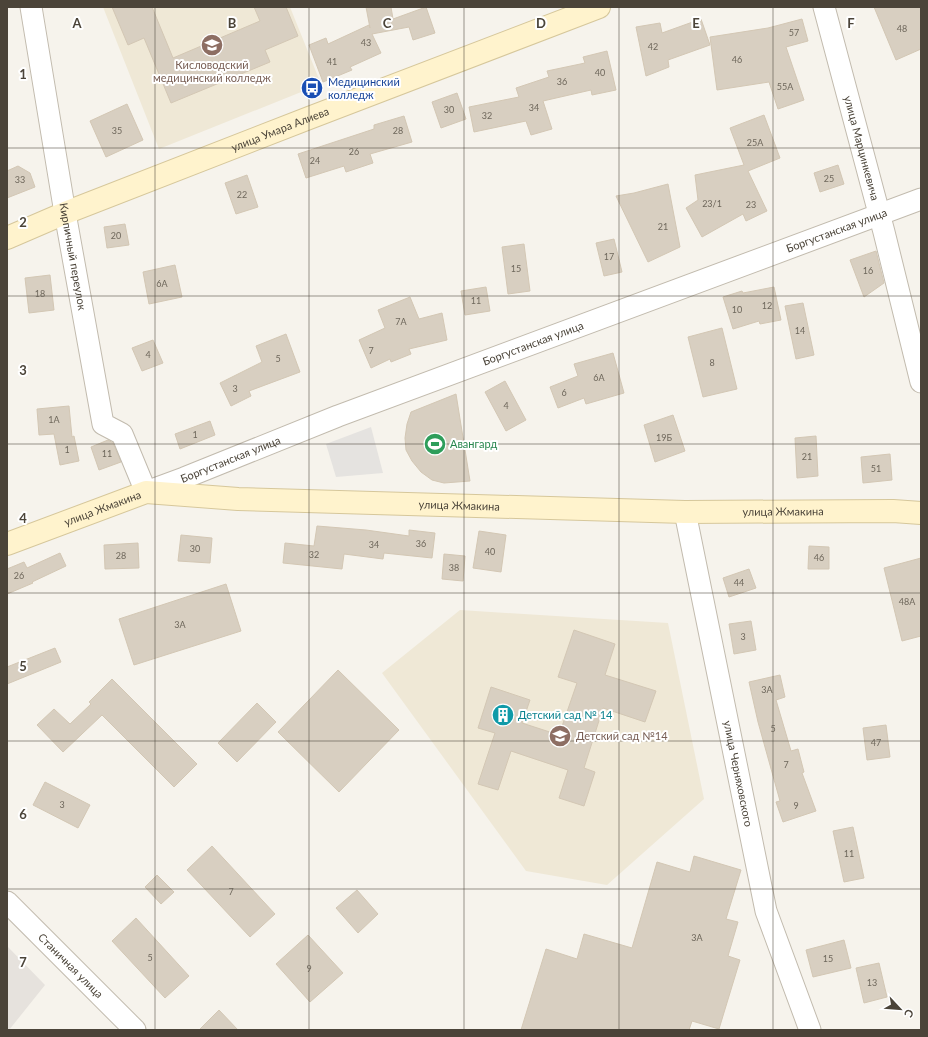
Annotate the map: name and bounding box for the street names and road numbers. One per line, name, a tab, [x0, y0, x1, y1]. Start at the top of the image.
street label: улица Марцинкевича	[842, 94, 882, 202]
street label: улица Умара Алиева	[229, 104, 331, 154]
street label: Кирпичный переулок	[57, 202, 89, 311]
street label: Боргустанская улица	[784, 205, 889, 255]
street label: Боргустанская улица	[481, 318, 585, 368]
street label: Боргустанская улица	[178, 433, 282, 485]
street label: улица Жмакина	[62, 487, 143, 528]
street label: улица Жмакина	[418, 497, 500, 513]
street label: улица Жмакина	[743, 504, 824, 518]
street label: улица Черняховского	[721, 719, 756, 828]
street label: Станичная улица	[36, 930, 106, 1000]

